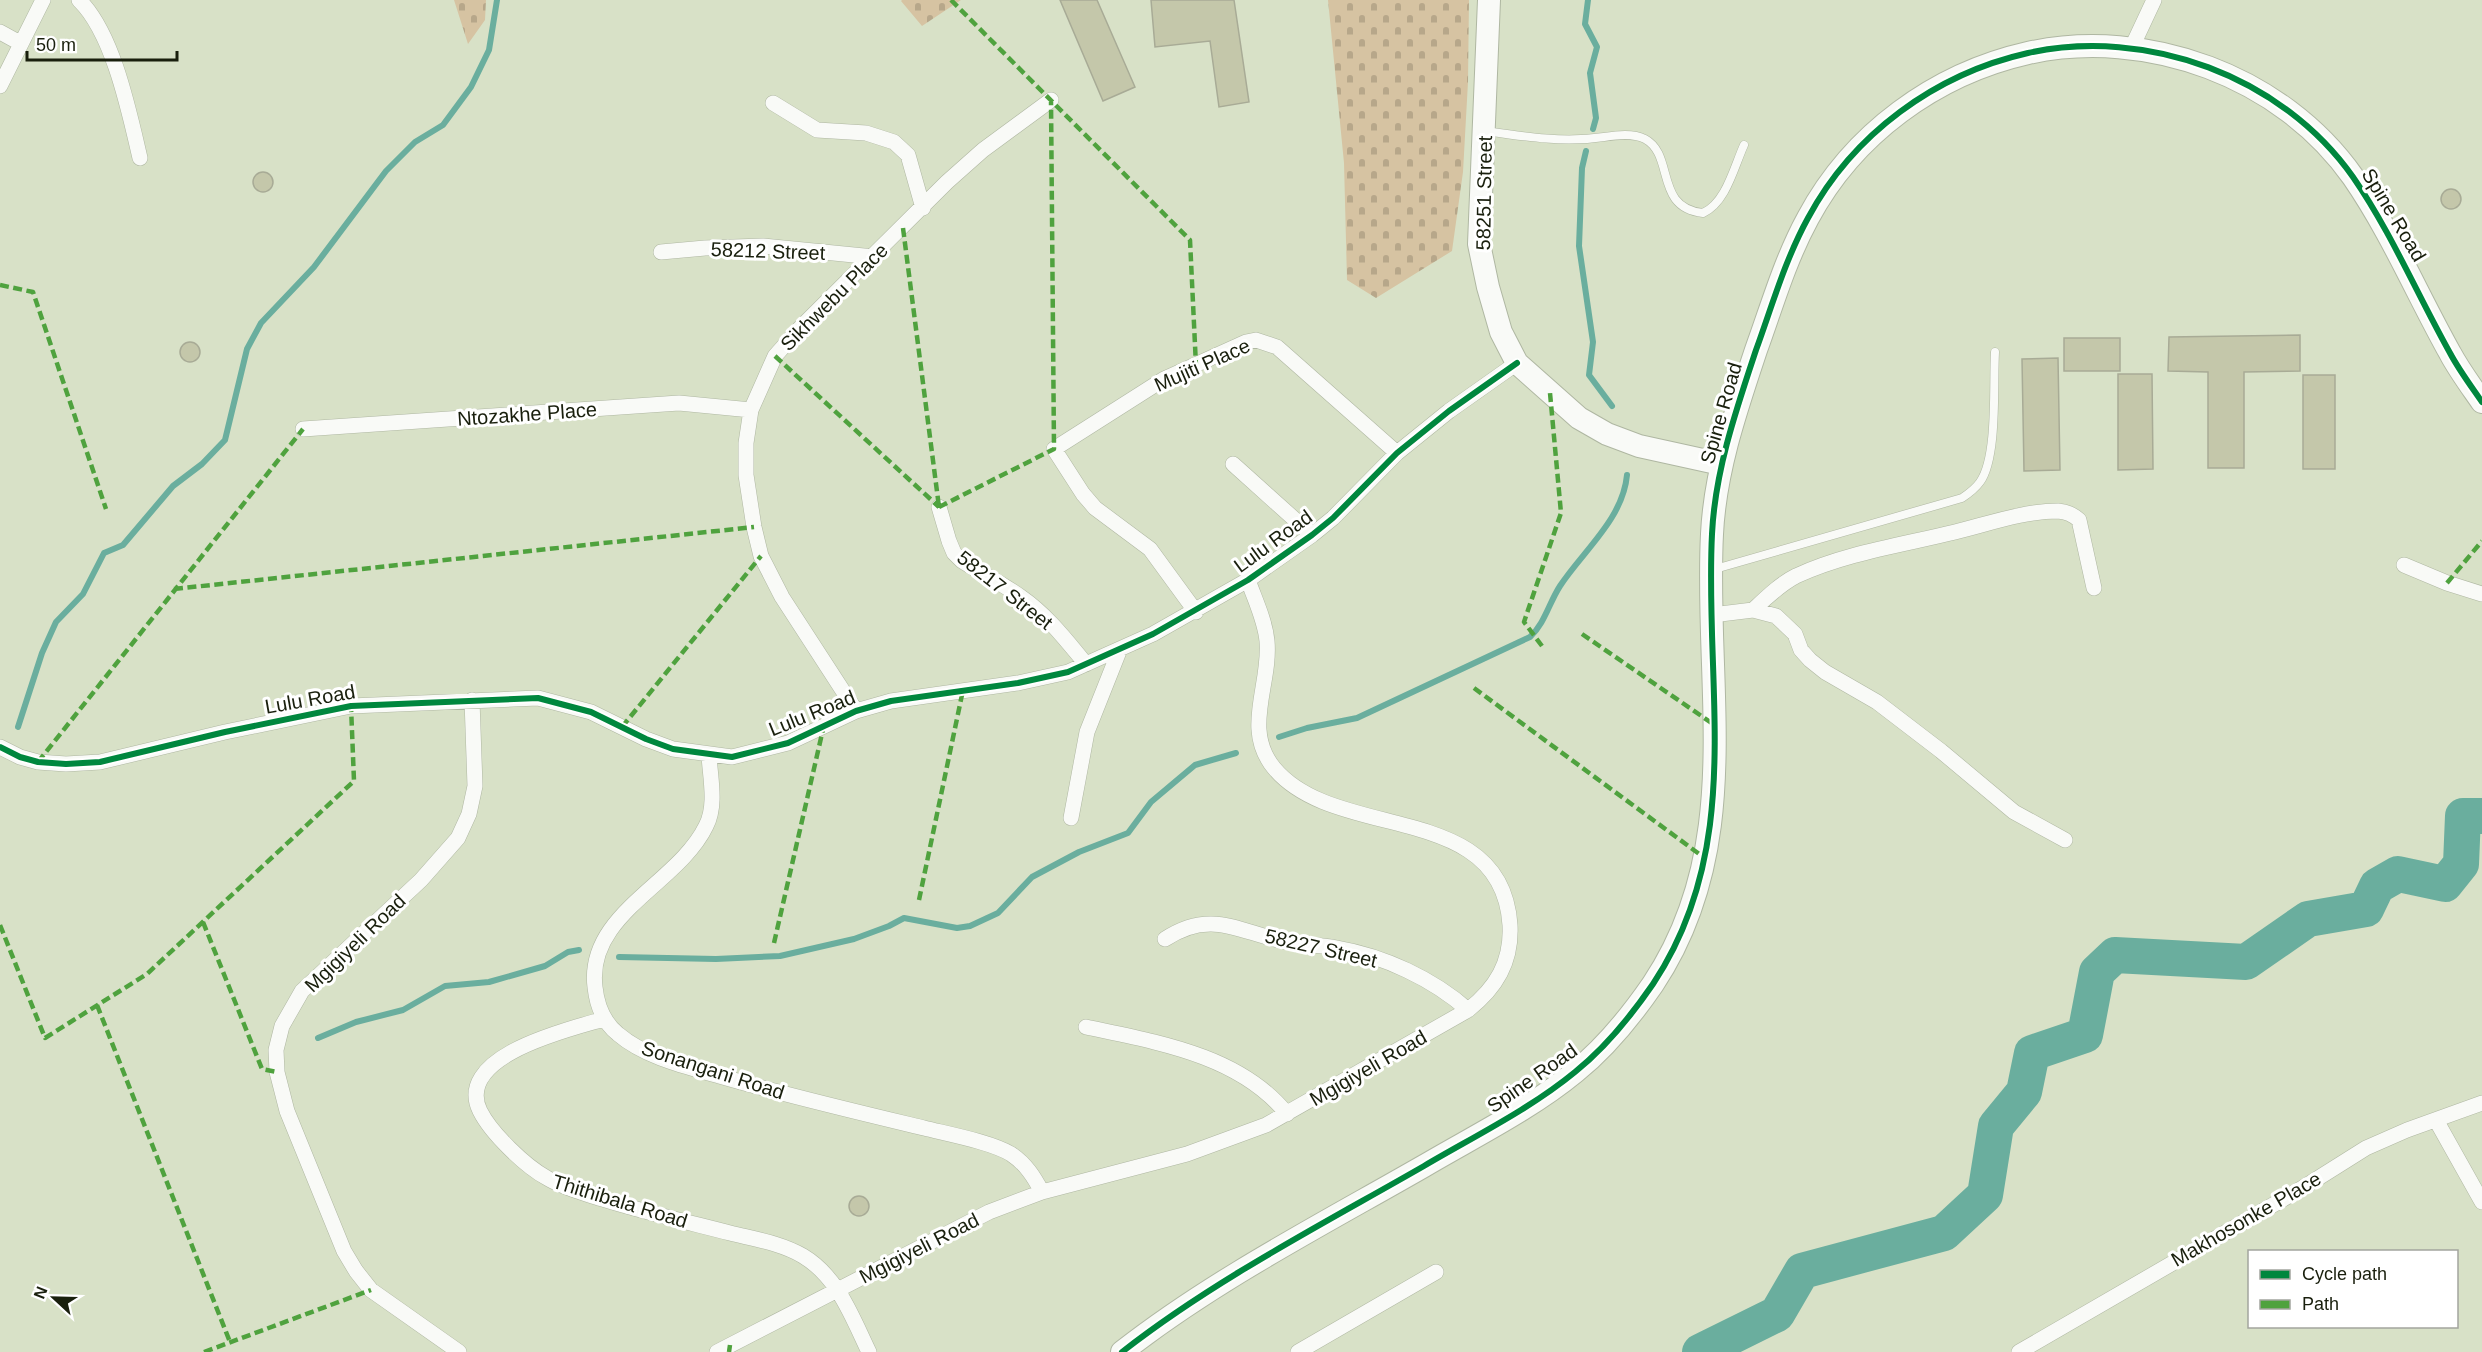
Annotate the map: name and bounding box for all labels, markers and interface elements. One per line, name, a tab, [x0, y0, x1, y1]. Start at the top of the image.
scale bar	[27, 24, 177, 62]
text: 50 m	[36, 35, 76, 55]
street label: 58251 Street	[1472, 135, 1496, 250]
street label: Spine Road	[2358, 165, 2430, 265]
street label: 58212 Street	[710, 238, 826, 264]
street label: Sikhwebu Place	[776, 239, 892, 355]
street label: Mujiti Place	[1151, 334, 1253, 396]
street label: Spine Road	[1696, 360, 1746, 466]
street label: Ntozakhe Place	[456, 398, 598, 430]
street label: Lulu Road	[1230, 505, 1316, 577]
street label: 58217 Street	[953, 546, 1057, 634]
street label: Lulu Road	[263, 680, 357, 718]
street label: Lulu Road	[766, 686, 858, 740]
street label: Mgigiyeli Road	[300, 890, 410, 996]
street label: 58227 Street	[1263, 924, 1380, 972]
street label: Mgigiyeli Road	[1306, 1026, 1430, 1110]
street label: Sonangani Road	[639, 1037, 787, 1103]
street label: Spine Road	[1483, 1039, 1581, 1117]
street label: Makhosonke Place	[2167, 1167, 2325, 1271]
street label: Thithibala Road	[550, 1170, 690, 1232]
street label: Mgigiyeli Road	[856, 1208, 982, 1288]
legend	[2248, 1250, 2458, 1328]
text: Cycle path	[2302, 1264, 2387, 1284]
north arrow	[24, 1268, 84, 1328]
text: N	[31, 1284, 51, 1301]
text: Path	[2302, 1294, 2339, 1314]

